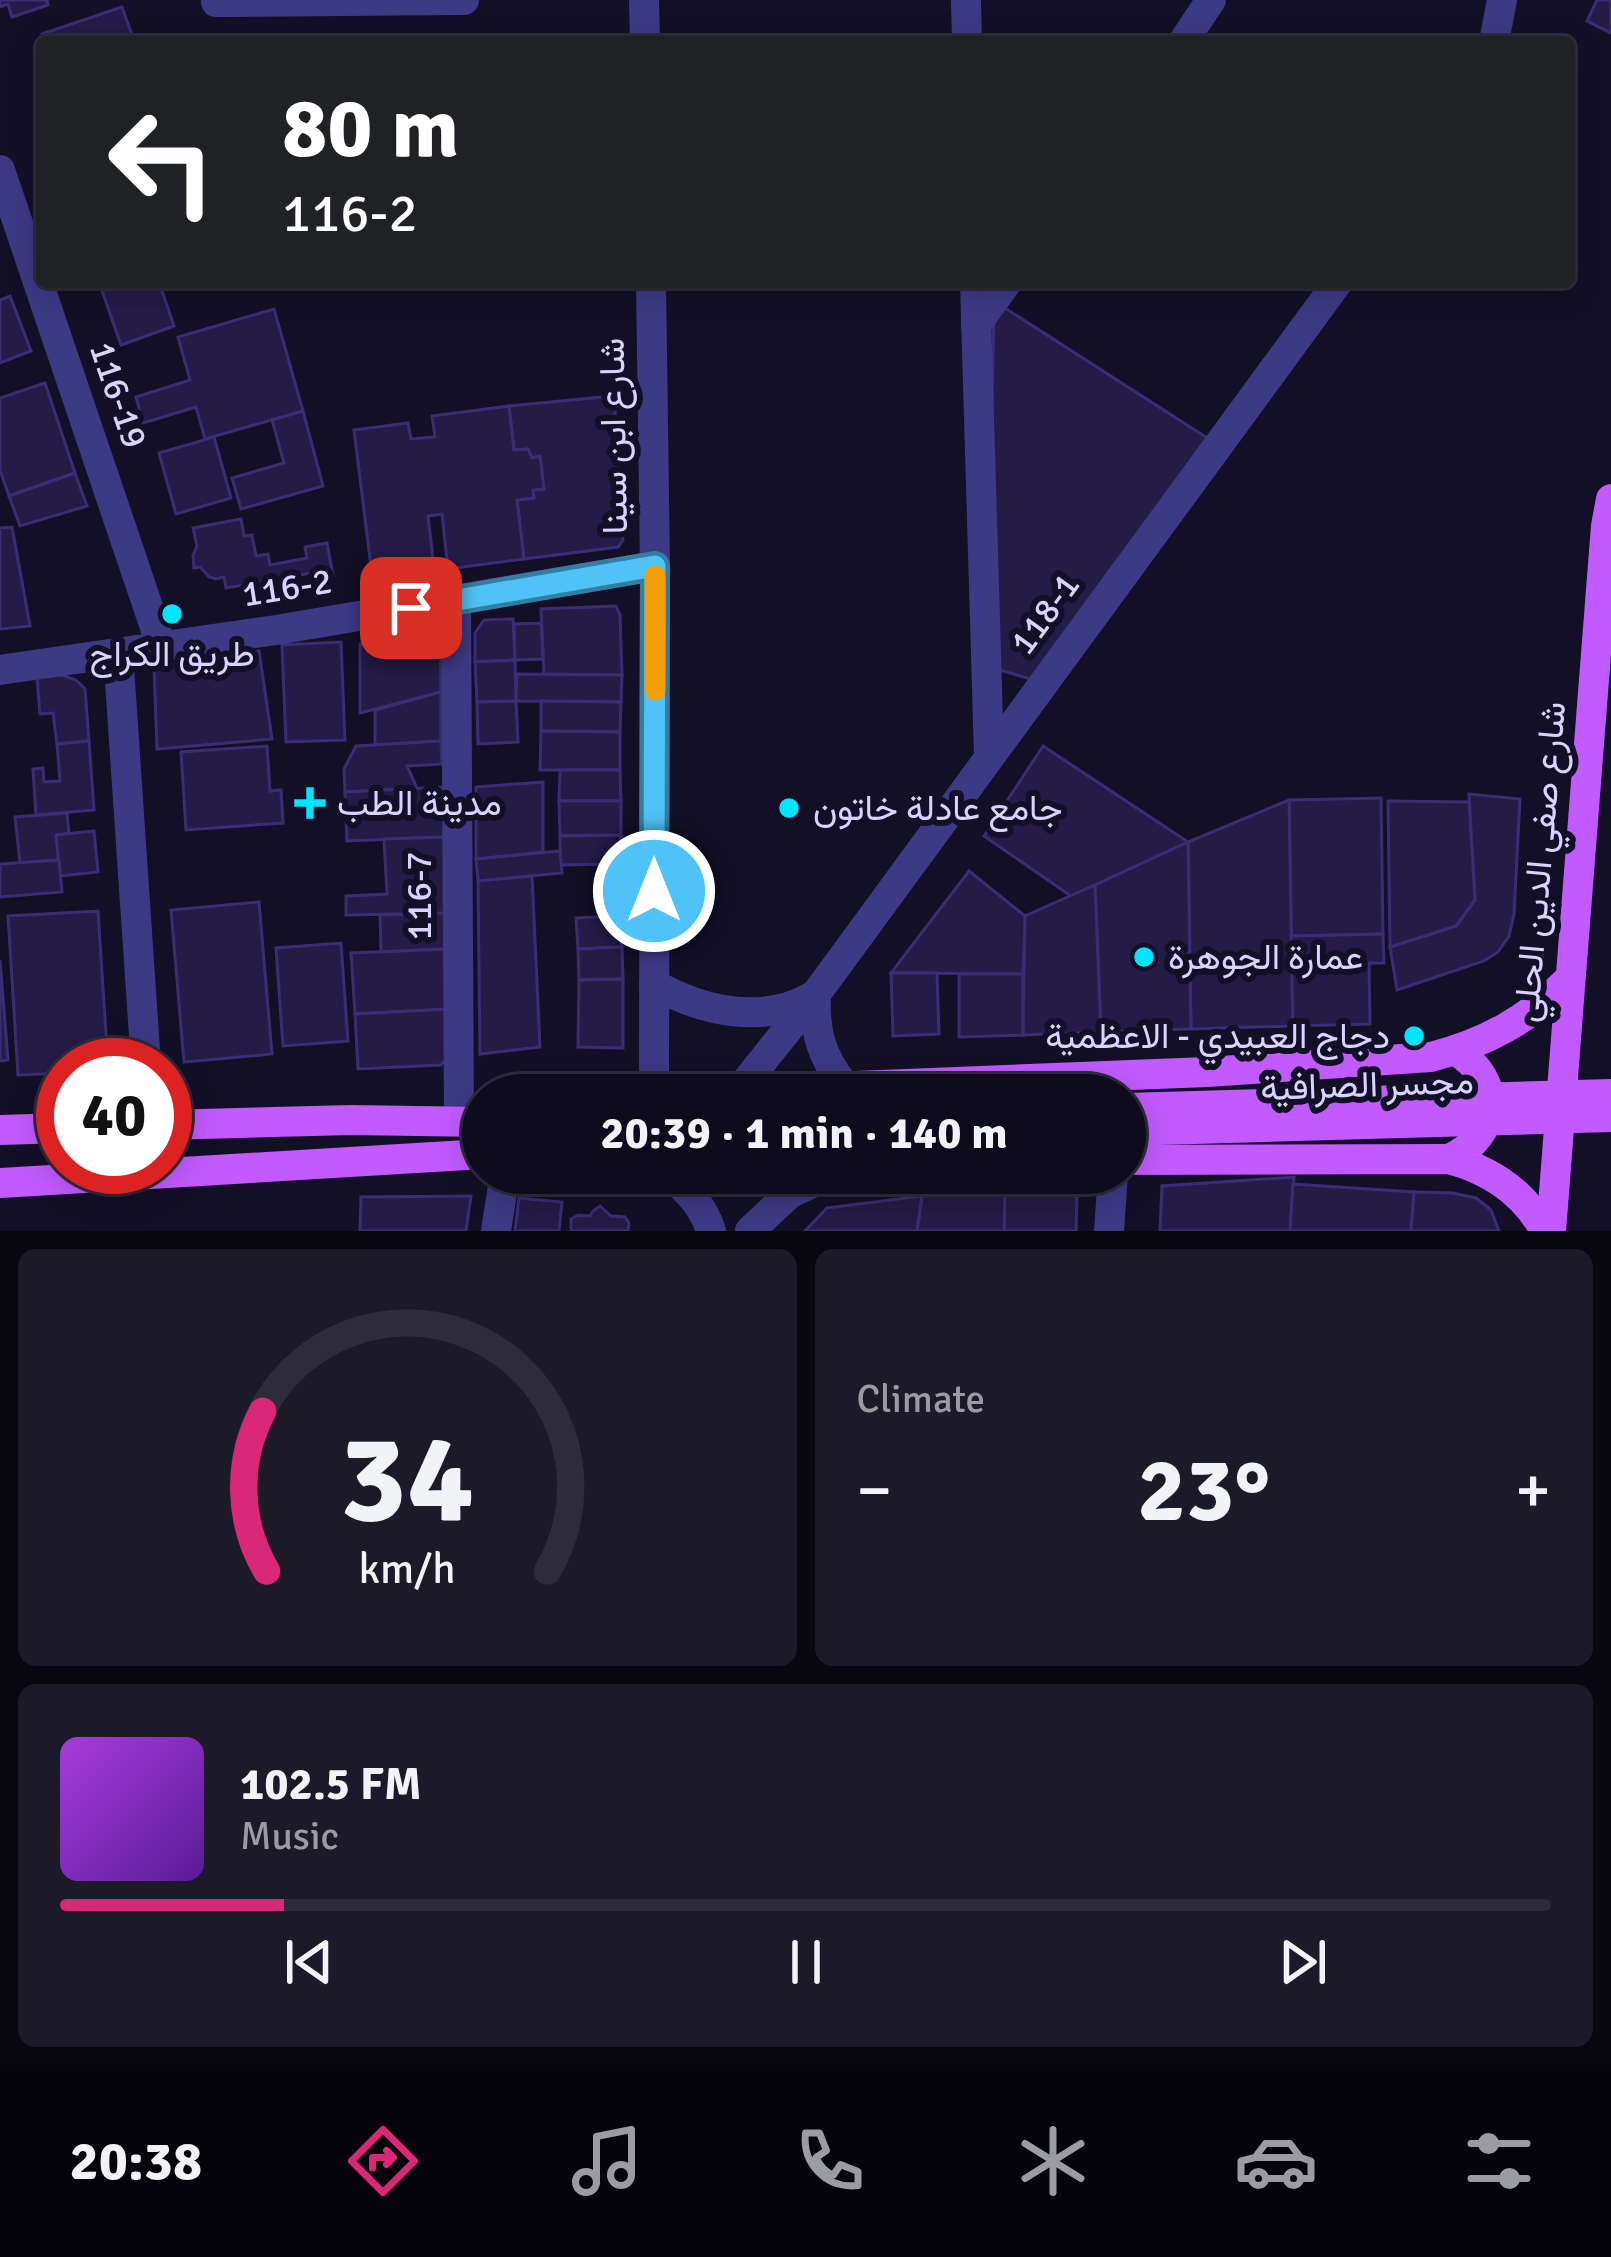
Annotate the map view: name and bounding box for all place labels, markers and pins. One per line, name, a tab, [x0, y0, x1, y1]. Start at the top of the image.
pin	[360, 557, 462, 659]
marker: طريق الكراج	[159, 601, 185, 627]
place label: طريق الكراج	[89, 632, 255, 678]
place label: مدينة الطب	[337, 781, 502, 826]
place label: جامع عادلة خاتون	[813, 786, 1063, 833]
marker: مدينة الطب	[294, 787, 326, 819]
marker: جامع عادلة خاتون	[776, 795, 802, 821]
place label: عمارة الجوهرة	[1168, 935, 1363, 980]
marker: عمارة الجوهرة	[1131, 944, 1157, 970]
place label: دجاج العبيدي - الاعظمية	[1045, 1014, 1390, 1065]
marker: دجاج العبيدي - الاعظمية	[1401, 1023, 1427, 1049]

